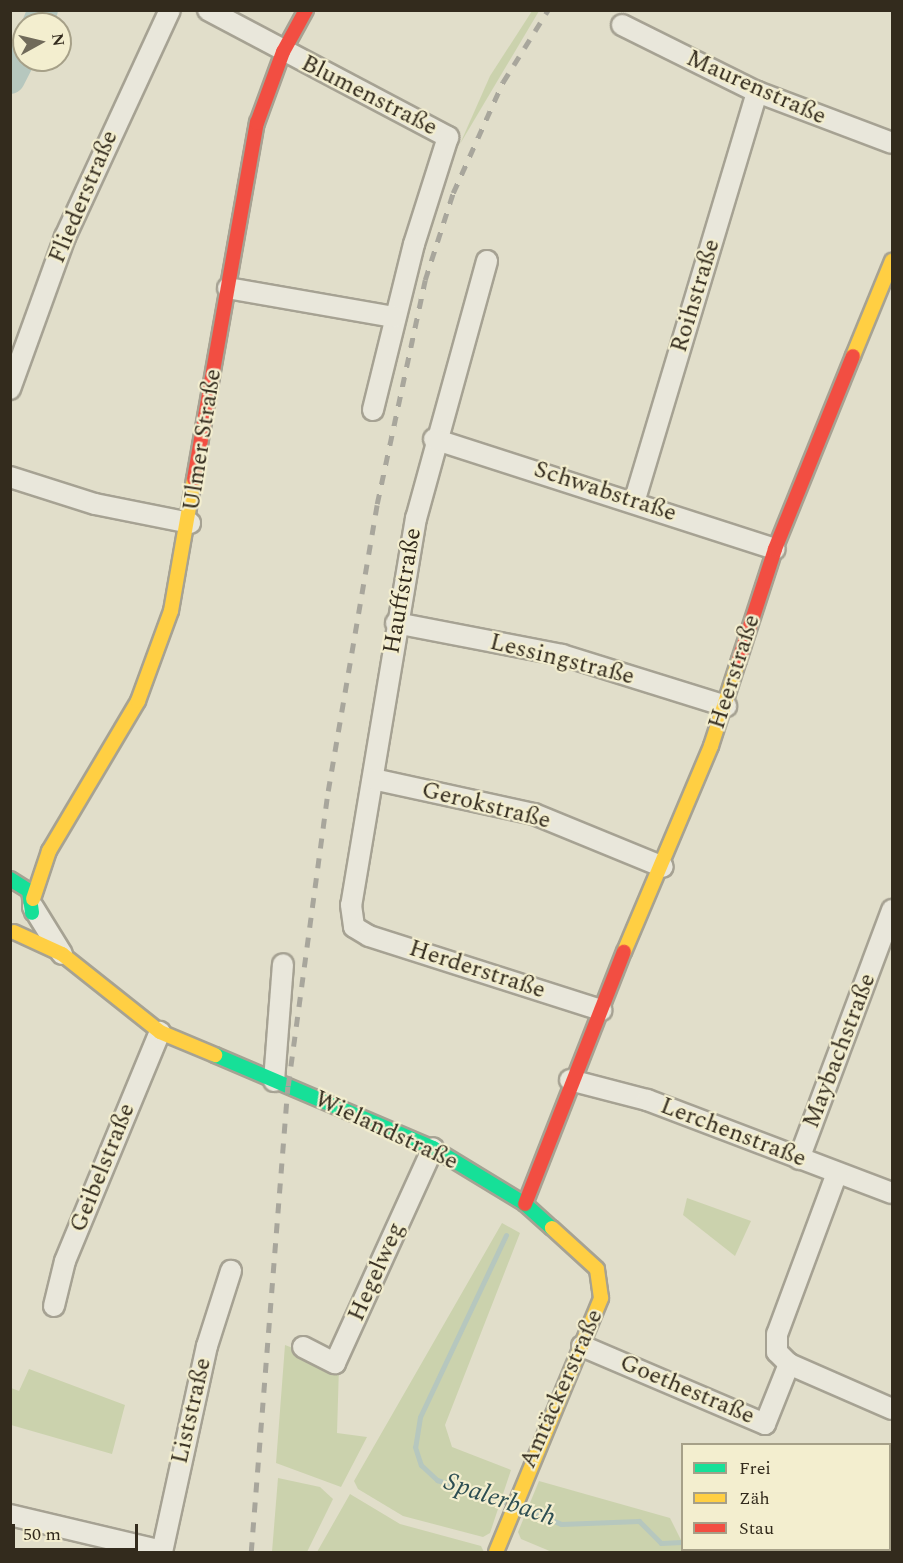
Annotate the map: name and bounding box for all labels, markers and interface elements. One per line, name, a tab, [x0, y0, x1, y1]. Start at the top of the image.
north arrow	[12, 12, 72, 72]
text: N	[45, 32, 71, 48]
street label: Maurenstraße	[682, 44, 830, 132]
street label: Blumenstraße	[296, 49, 442, 143]
street label: Fliederstraße	[43, 126, 125, 268]
street label: Roihstraße	[665, 236, 727, 356]
street label: Ulmer Straße	[178, 367, 228, 513]
street label: Schwabstraße	[530, 455, 680, 529]
street label: Hauffstraße	[378, 526, 428, 656]
street label: Heerstraße	[703, 611, 767, 733]
street label: Lessingstraße	[487, 628, 637, 692]
street label: Gerokstraße	[419, 776, 553, 836]
street label: Herderstraße	[405, 934, 549, 1006]
street label: Maybachstraße	[797, 970, 883, 1132]
street label: Wielandstraße	[310, 1085, 462, 1177]
street label: Lerchenstraße	[656, 1092, 810, 1174]
street label: Geibelstraße	[64, 1099, 142, 1237]
street label: Hegelweg	[342, 1218, 412, 1326]
street label: Amtäckerstraße	[514, 1305, 610, 1473]
street label: Goethestraße	[615, 1349, 759, 1431]
street label: Liststraße	[166, 1355, 218, 1467]
legend	[681, 1443, 891, 1551]
text: Frei	[739, 1455, 771, 1482]
water label: Spalerbach	[440, 1466, 560, 1534]
text: Zäh	[739, 1485, 770, 1512]
scale bar	[15, 1512, 141, 1550]
text: Stau	[739, 1515, 774, 1542]
text: 50 m	[23, 1521, 61, 1548]

